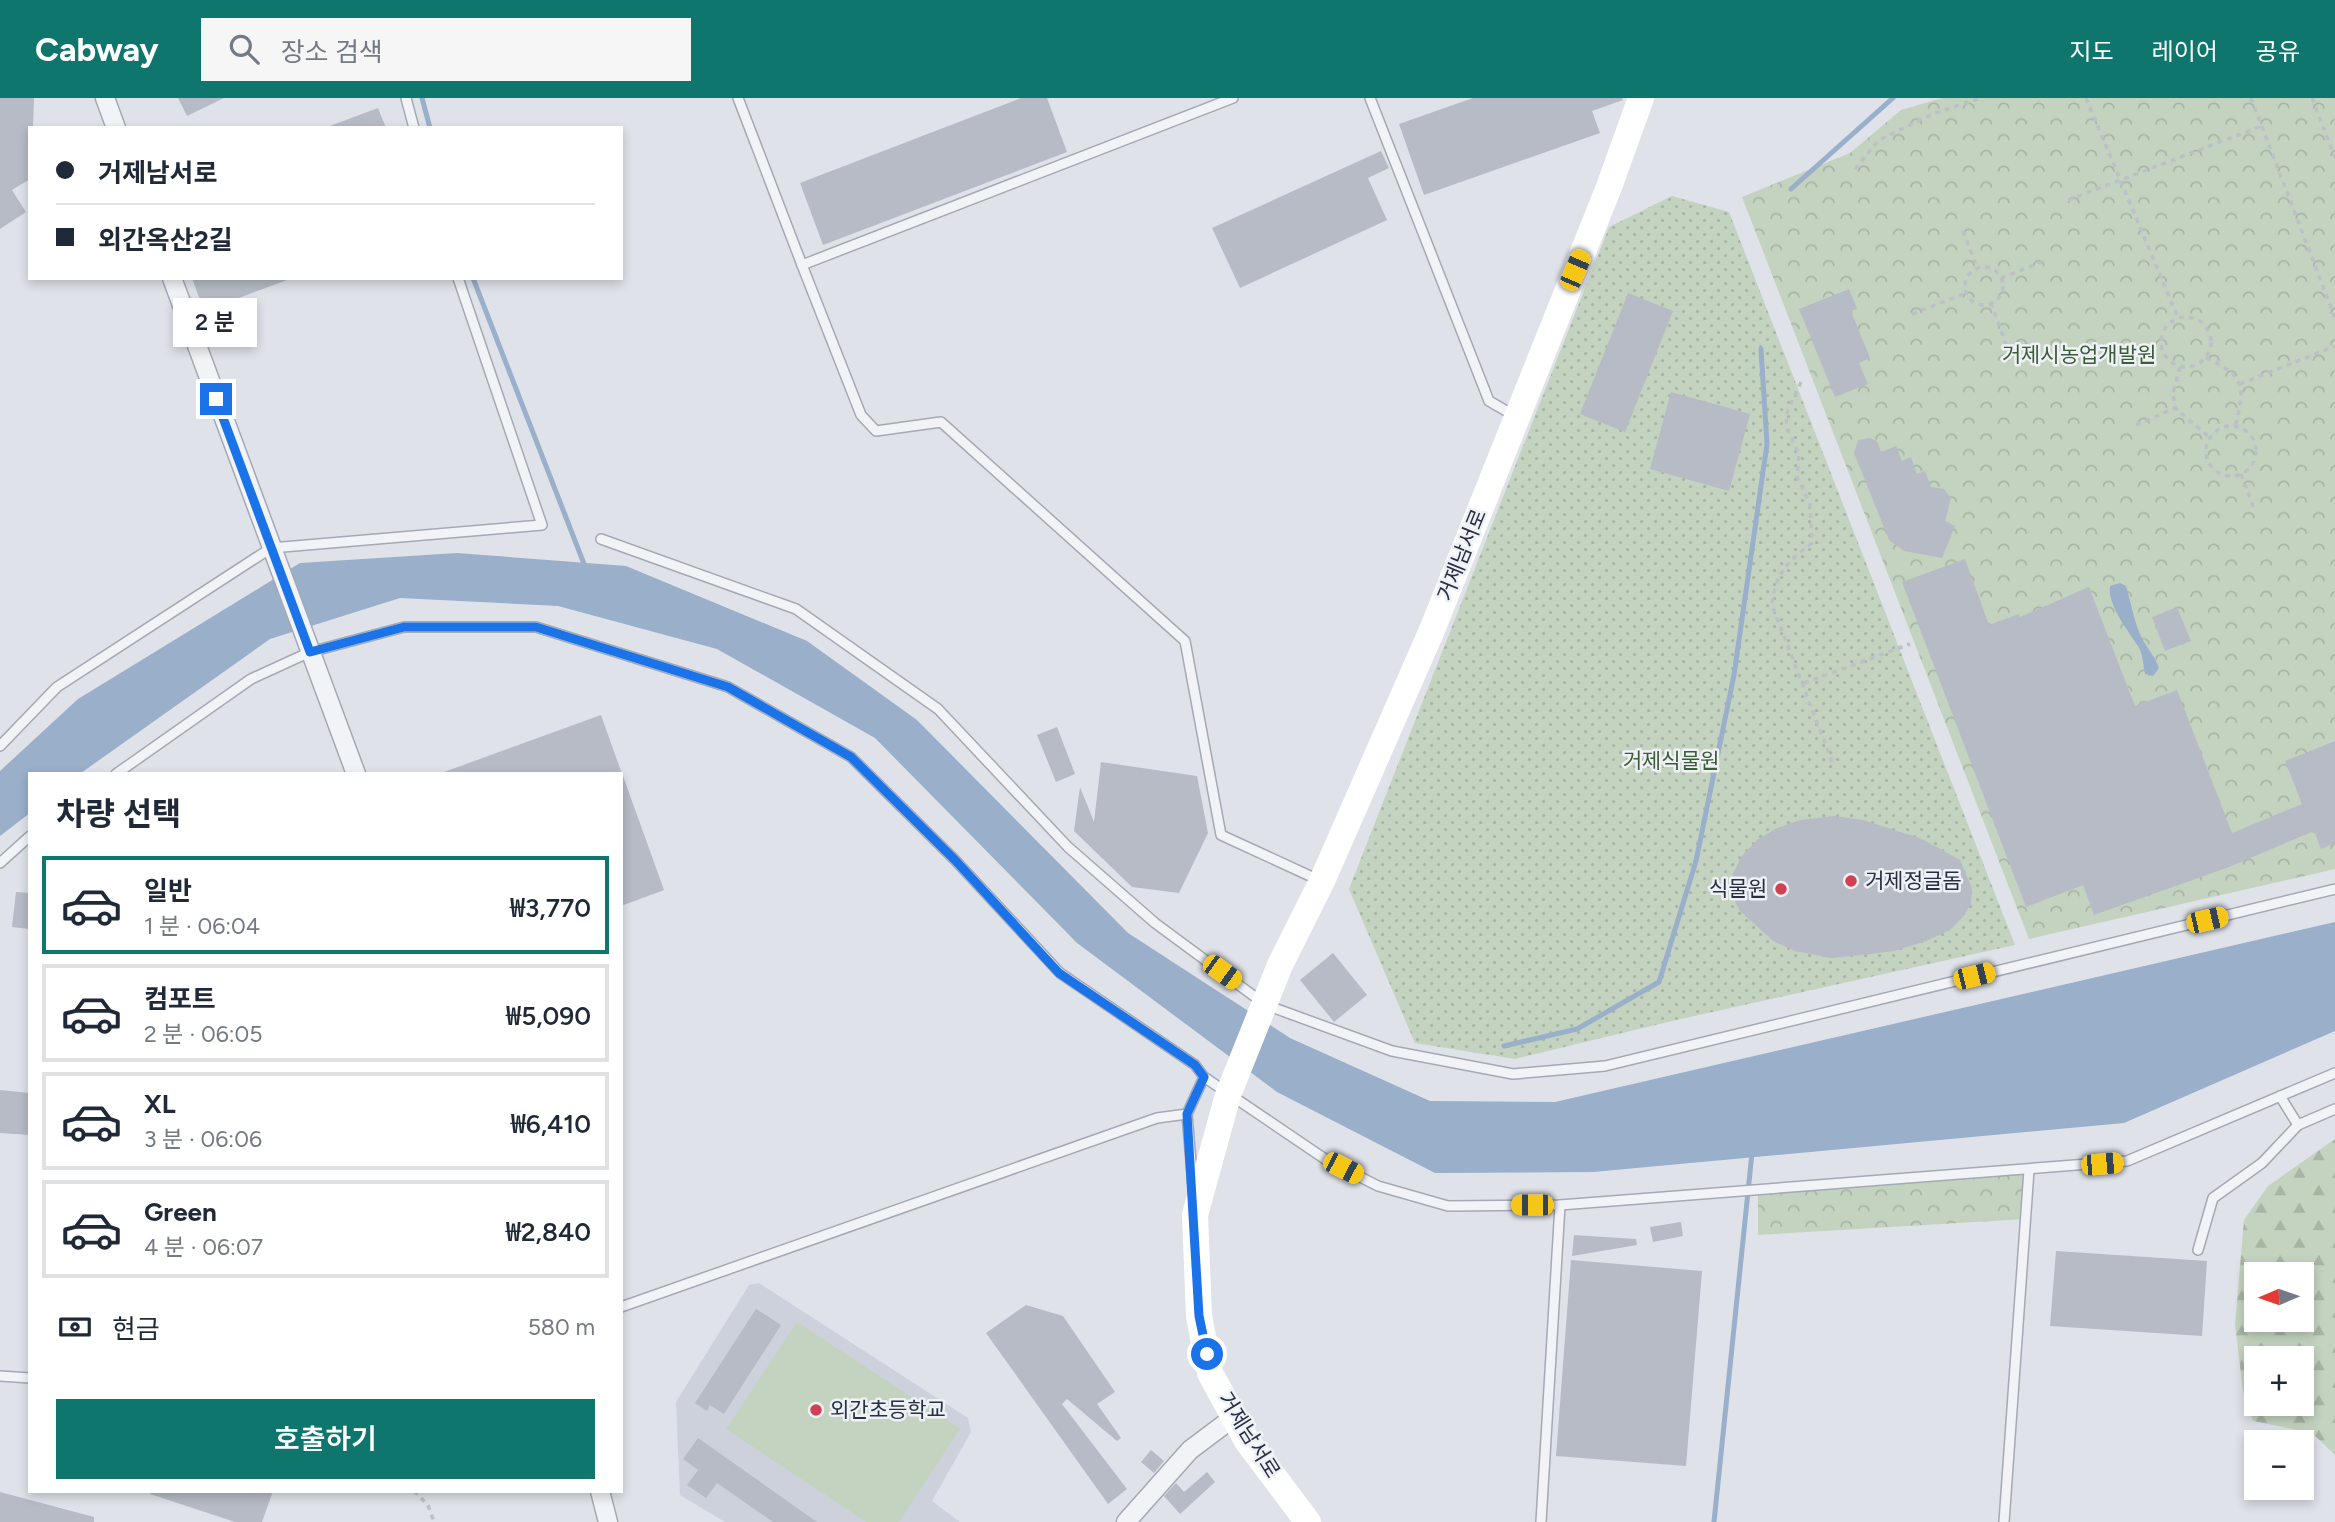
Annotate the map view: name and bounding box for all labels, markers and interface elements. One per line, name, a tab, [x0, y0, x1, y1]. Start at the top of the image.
search box	[201, 18, 691, 81]
text: Cabway	[35, 30, 159, 69]
icon: search	[225, 30, 263, 68]
text: 장소 검색	[281, 36, 383, 68]
text: 지도	[2069, 37, 2114, 66]
text: 레이어	[2152, 37, 2218, 66]
text: 공유	[2256, 37, 2300, 66]
text: 거제남서로	[98, 157, 218, 189]
text: 외간옥산2길	[98, 224, 233, 256]
car	[1558, 247, 1593, 293]
callout: 2 분	[174, 298, 258, 346]
text: 2 분	[195, 308, 235, 336]
park label: 거제시농업개발원	[2002, 342, 2156, 367]
route end	[200, 383, 232, 415]
street label: 거제남서로	[1432, 505, 1491, 604]
park label: 거제식물원	[1623, 748, 1719, 773]
text: 차량 선택	[56, 795, 181, 833]
place label: 거제정글돔	[1865, 868, 1962, 893]
marker: 거제정글돔	[1843, 873, 1859, 889]
icon: car	[60, 874, 123, 937]
text: 일반	[144, 875, 192, 907]
place label: 식물원	[1709, 876, 1767, 901]
marker: 식물원	[1773, 881, 1789, 897]
text: ₩3,770	[510, 892, 591, 924]
car	[2185, 905, 2230, 935]
text: 1 분 · 06:04	[144, 912, 260, 940]
car	[1199, 951, 1246, 993]
car	[1952, 961, 1997, 991]
icon: car	[60, 982, 123, 1045]
text: 컴포트	[144, 983, 216, 1015]
text: ₩5,090	[506, 1000, 591, 1032]
text: 2 분 · 06:05	[144, 1020, 262, 1048]
text: XL	[144, 1088, 176, 1120]
icon: car	[60, 1090, 123, 1153]
text: ₩6,410	[511, 1108, 591, 1140]
text: 3 분 · 06:06	[144, 1125, 262, 1153]
car	[1320, 1149, 1367, 1187]
car	[2081, 1152, 2124, 1176]
car	[1512, 1195, 1554, 1216]
text: Green	[144, 1196, 217, 1228]
icon: car	[60, 1198, 123, 1261]
text: ₩2,840	[506, 1216, 591, 1248]
text: 4 분 · 06:07	[144, 1233, 263, 1261]
north arrow	[2244, 1262, 2314, 1332]
map controls	[2244, 1262, 2314, 1500]
icon: cash	[56, 1308, 94, 1346]
text: 현금	[112, 1313, 160, 1345]
text: 580 m	[528, 1313, 595, 1341]
route start	[1191, 1338, 1223, 1370]
button: +	[2244, 1346, 2314, 1416]
street label: 거제남서로	[1213, 1387, 1286, 1482]
place label: 외간초등학교	[830, 1397, 946, 1422]
button: 호출하기	[56, 1399, 595, 1479]
marker: 외간초등학교	[808, 1402, 824, 1418]
button: −	[2244, 1430, 2314, 1500]

